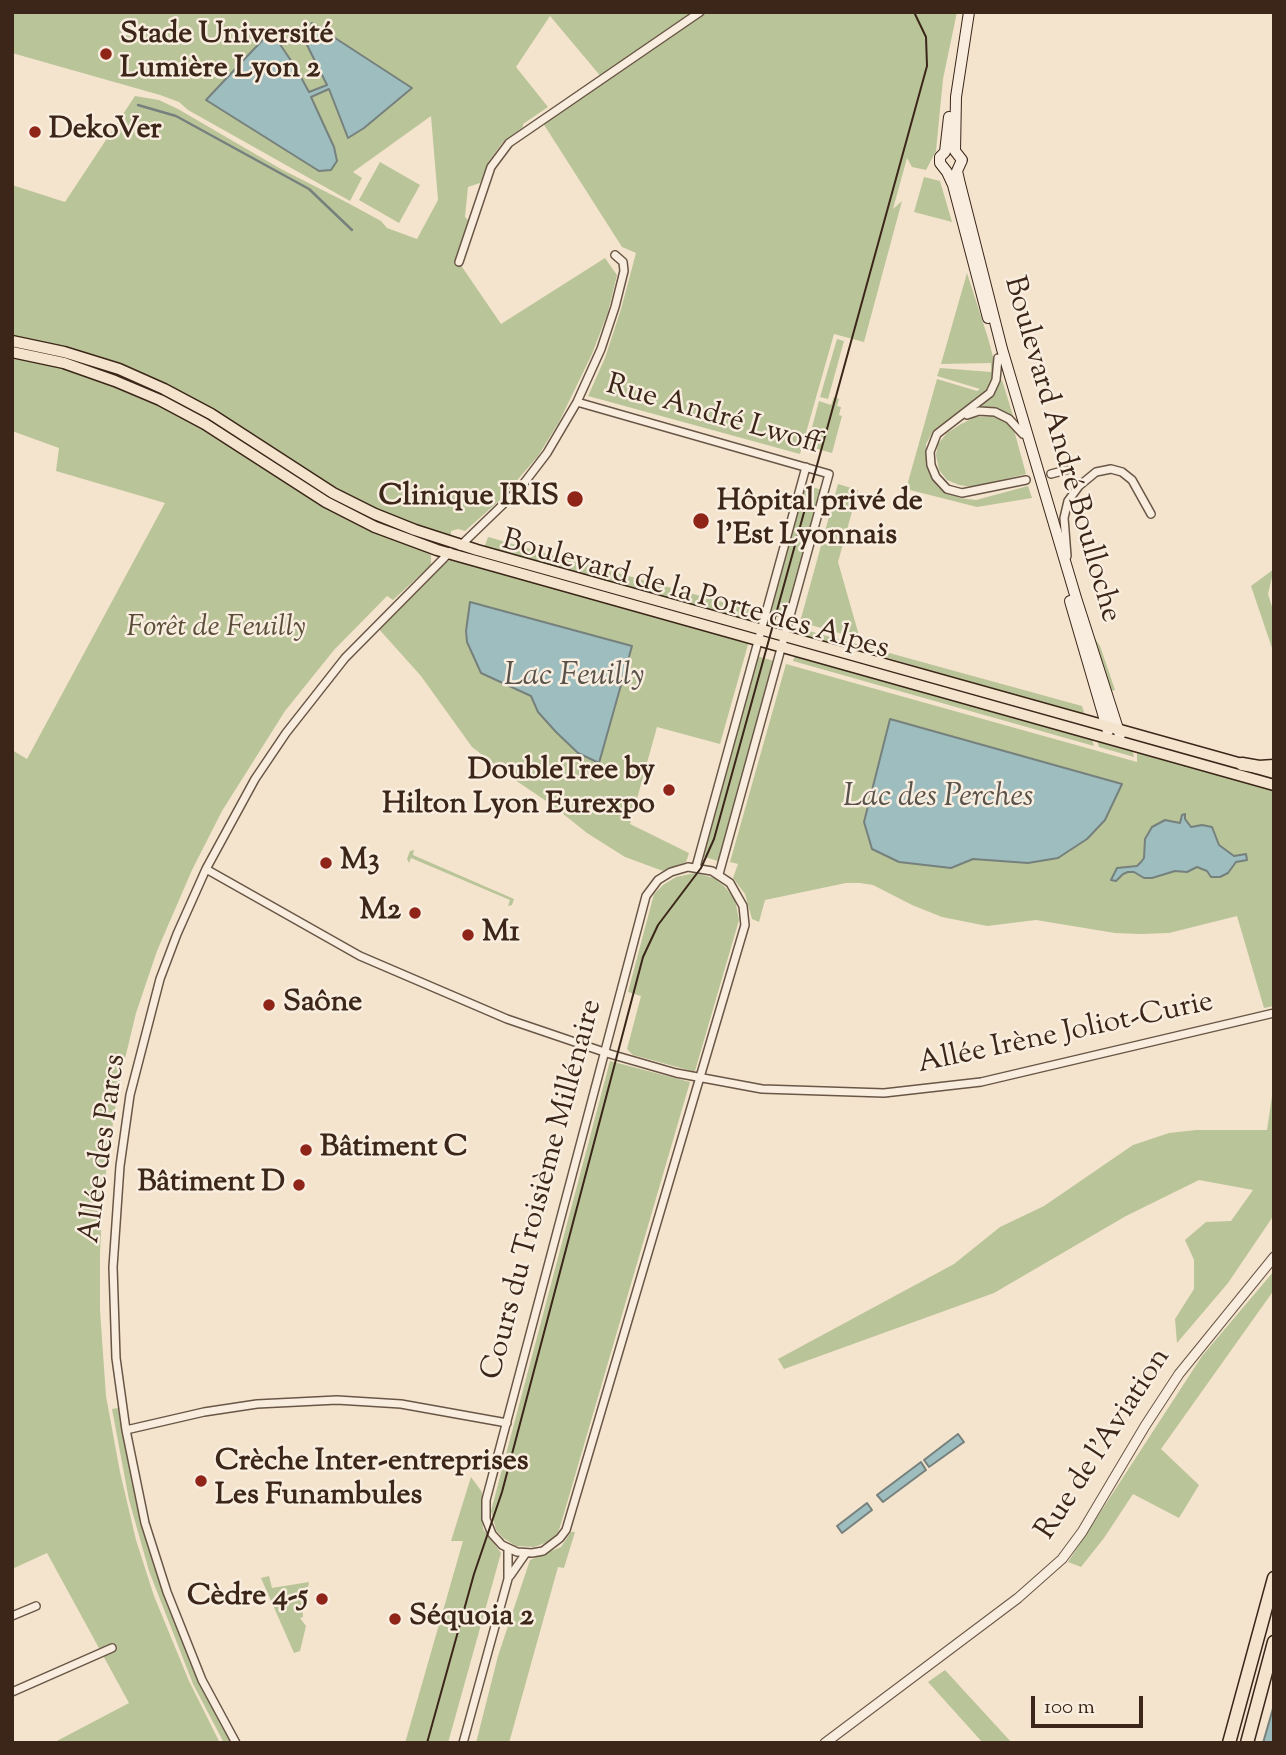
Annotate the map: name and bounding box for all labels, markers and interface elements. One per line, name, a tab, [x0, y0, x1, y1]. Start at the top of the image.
place label: Stade Université Lumière Lyon 2	[120, 19, 334, 90]
marker: Stade Université Lumière Lyon 2	[98, 46, 114, 62]
place label: DekoVer	[49, 114, 162, 150]
marker: DekoVer	[27, 124, 43, 140]
street label: Boulevard André Boulloche	[993, 273, 1127, 627]
street label: Rue André Lwoff	[601, 369, 825, 465]
place label: Clinique IRIS	[379, 481, 559, 517]
place label: Hôpital privé de l'Est Lyonnais	[717, 486, 923, 556]
marker: Clinique IRIS	[565, 489, 585, 509]
marker: Hôpital privé de l'Est Lyonnais	[691, 511, 711, 531]
street label: Boulevard de la Porte des Alpes	[497, 524, 893, 670]
park label: Forêt de Feuilly	[126, 612, 306, 648]
water label: Lac Feuilly	[504, 660, 644, 698]
place label: DoubleTree by Hilton Lyon Eurexpo	[382, 755, 655, 826]
water label: Lac des Perches	[843, 781, 1033, 819]
marker: DoubleTree by Hilton Lyon Eurexpo	[661, 782, 677, 798]
place label: M3	[340, 845, 380, 881]
marker: M3	[318, 855, 334, 871]
place label: M2	[359, 895, 401, 931]
marker: M2	[407, 905, 423, 921]
place label: M1	[482, 917, 520, 953]
marker: M1	[460, 927, 476, 943]
street label: Allée Irène Joliot-Curie	[915, 986, 1217, 1084]
place label: Saône	[283, 987, 362, 1023]
street label: Cours du Troisième Millénaire	[476, 996, 612, 1384]
marker: Saône	[261, 997, 277, 1013]
street label: Allée des Parcs	[74, 1052, 136, 1246]
place label: Bâtiment C	[320, 1132, 468, 1168]
marker: Bâtiment C	[298, 1142, 314, 1158]
place label: Bâtiment D	[137, 1167, 285, 1203]
marker: Bâtiment D	[291, 1177, 307, 1193]
street label: Rue de l'Aviation	[1030, 1342, 1180, 1548]
place label: Crèche Inter-entreprises Les Funambules	[215, 1446, 529, 1516]
marker: Crèche Inter-entreprises Les Funambules	[193, 1473, 209, 1489]
place label: Cèdre 4-5	[187, 1581, 308, 1617]
marker: Cèdre 4-5	[314, 1591, 330, 1607]
place label: Séquoia 2	[409, 1601, 534, 1637]
marker: Séquoia 2	[387, 1611, 403, 1627]
scale bar	[1034, 1682, 1146, 1726]
text: 100 m	[1044, 1693, 1095, 1723]

